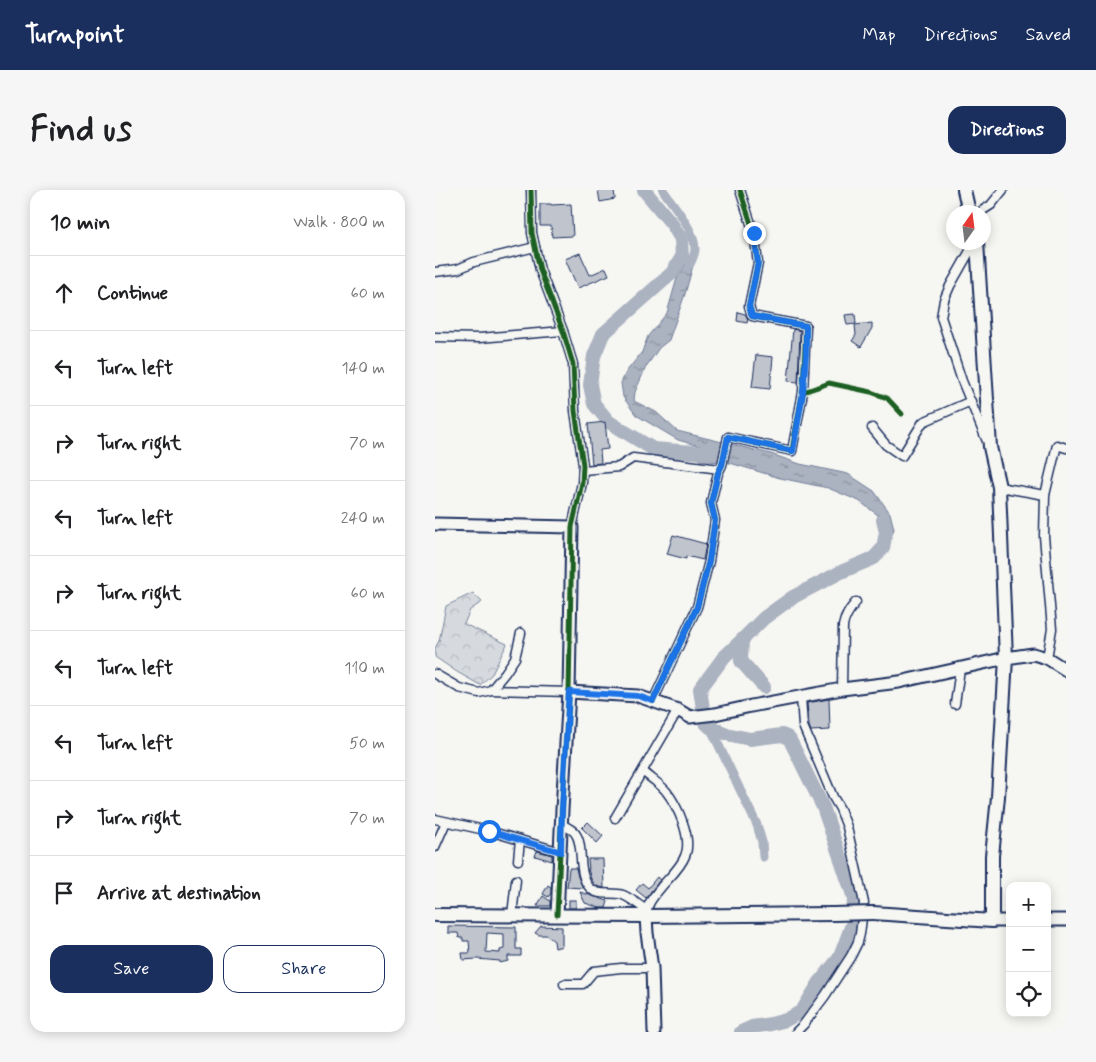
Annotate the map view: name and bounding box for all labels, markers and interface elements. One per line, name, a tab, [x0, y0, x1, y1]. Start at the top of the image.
text: Turnpoint	[25, 20, 125, 51]
text: Map	[863, 23, 896, 47]
text: Directions	[924, 23, 998, 47]
text: Saved	[1026, 23, 1071, 47]
button: Directions	[948, 106, 1066, 154]
text: Find us	[30, 107, 132, 153]
north arrow	[946, 205, 991, 250]
text: 10 min	[50, 209, 110, 237]
text: Walk · 800 m	[293, 212, 385, 233]
route end	[743, 222, 766, 245]
icon: ahead	[50, 279, 78, 307]
text: Continue	[97, 281, 168, 306]
text: 60 m	[351, 283, 385, 304]
icon: left	[50, 354, 78, 382]
text: Turn left	[97, 356, 173, 381]
text: 140 m	[341, 358, 385, 379]
icon: right	[50, 429, 78, 457]
text: Turn right	[97, 431, 181, 456]
text: 70 m	[349, 433, 385, 454]
icon: left	[50, 504, 78, 532]
text: Turn left	[97, 506, 173, 531]
text: 240 m	[341, 508, 385, 529]
icon: right	[50, 579, 78, 607]
text: Turn right	[97, 581, 181, 606]
text: 60 m	[351, 583, 385, 604]
icon: left	[50, 654, 78, 682]
text: Turn left	[97, 656, 173, 681]
text: 110 m	[344, 658, 385, 679]
icon: left	[50, 729, 78, 757]
text: Turn left	[97, 731, 173, 756]
text: 50 m	[349, 733, 385, 754]
icon: right	[50, 804, 78, 832]
text: Turn right	[97, 806, 181, 831]
text: 70 m	[349, 808, 385, 829]
route start	[478, 820, 501, 843]
icon: arrive	[50, 879, 78, 907]
text: Arrive at destination	[97, 881, 261, 906]
map controls	[1006, 882, 1051, 1017]
button: +	[1006, 882, 1051, 927]
button: −	[1006, 927, 1051, 972]
button: Save	[50, 945, 213, 993]
button: Share	[223, 945, 385, 993]
button: locate	[1006, 972, 1051, 1017]

